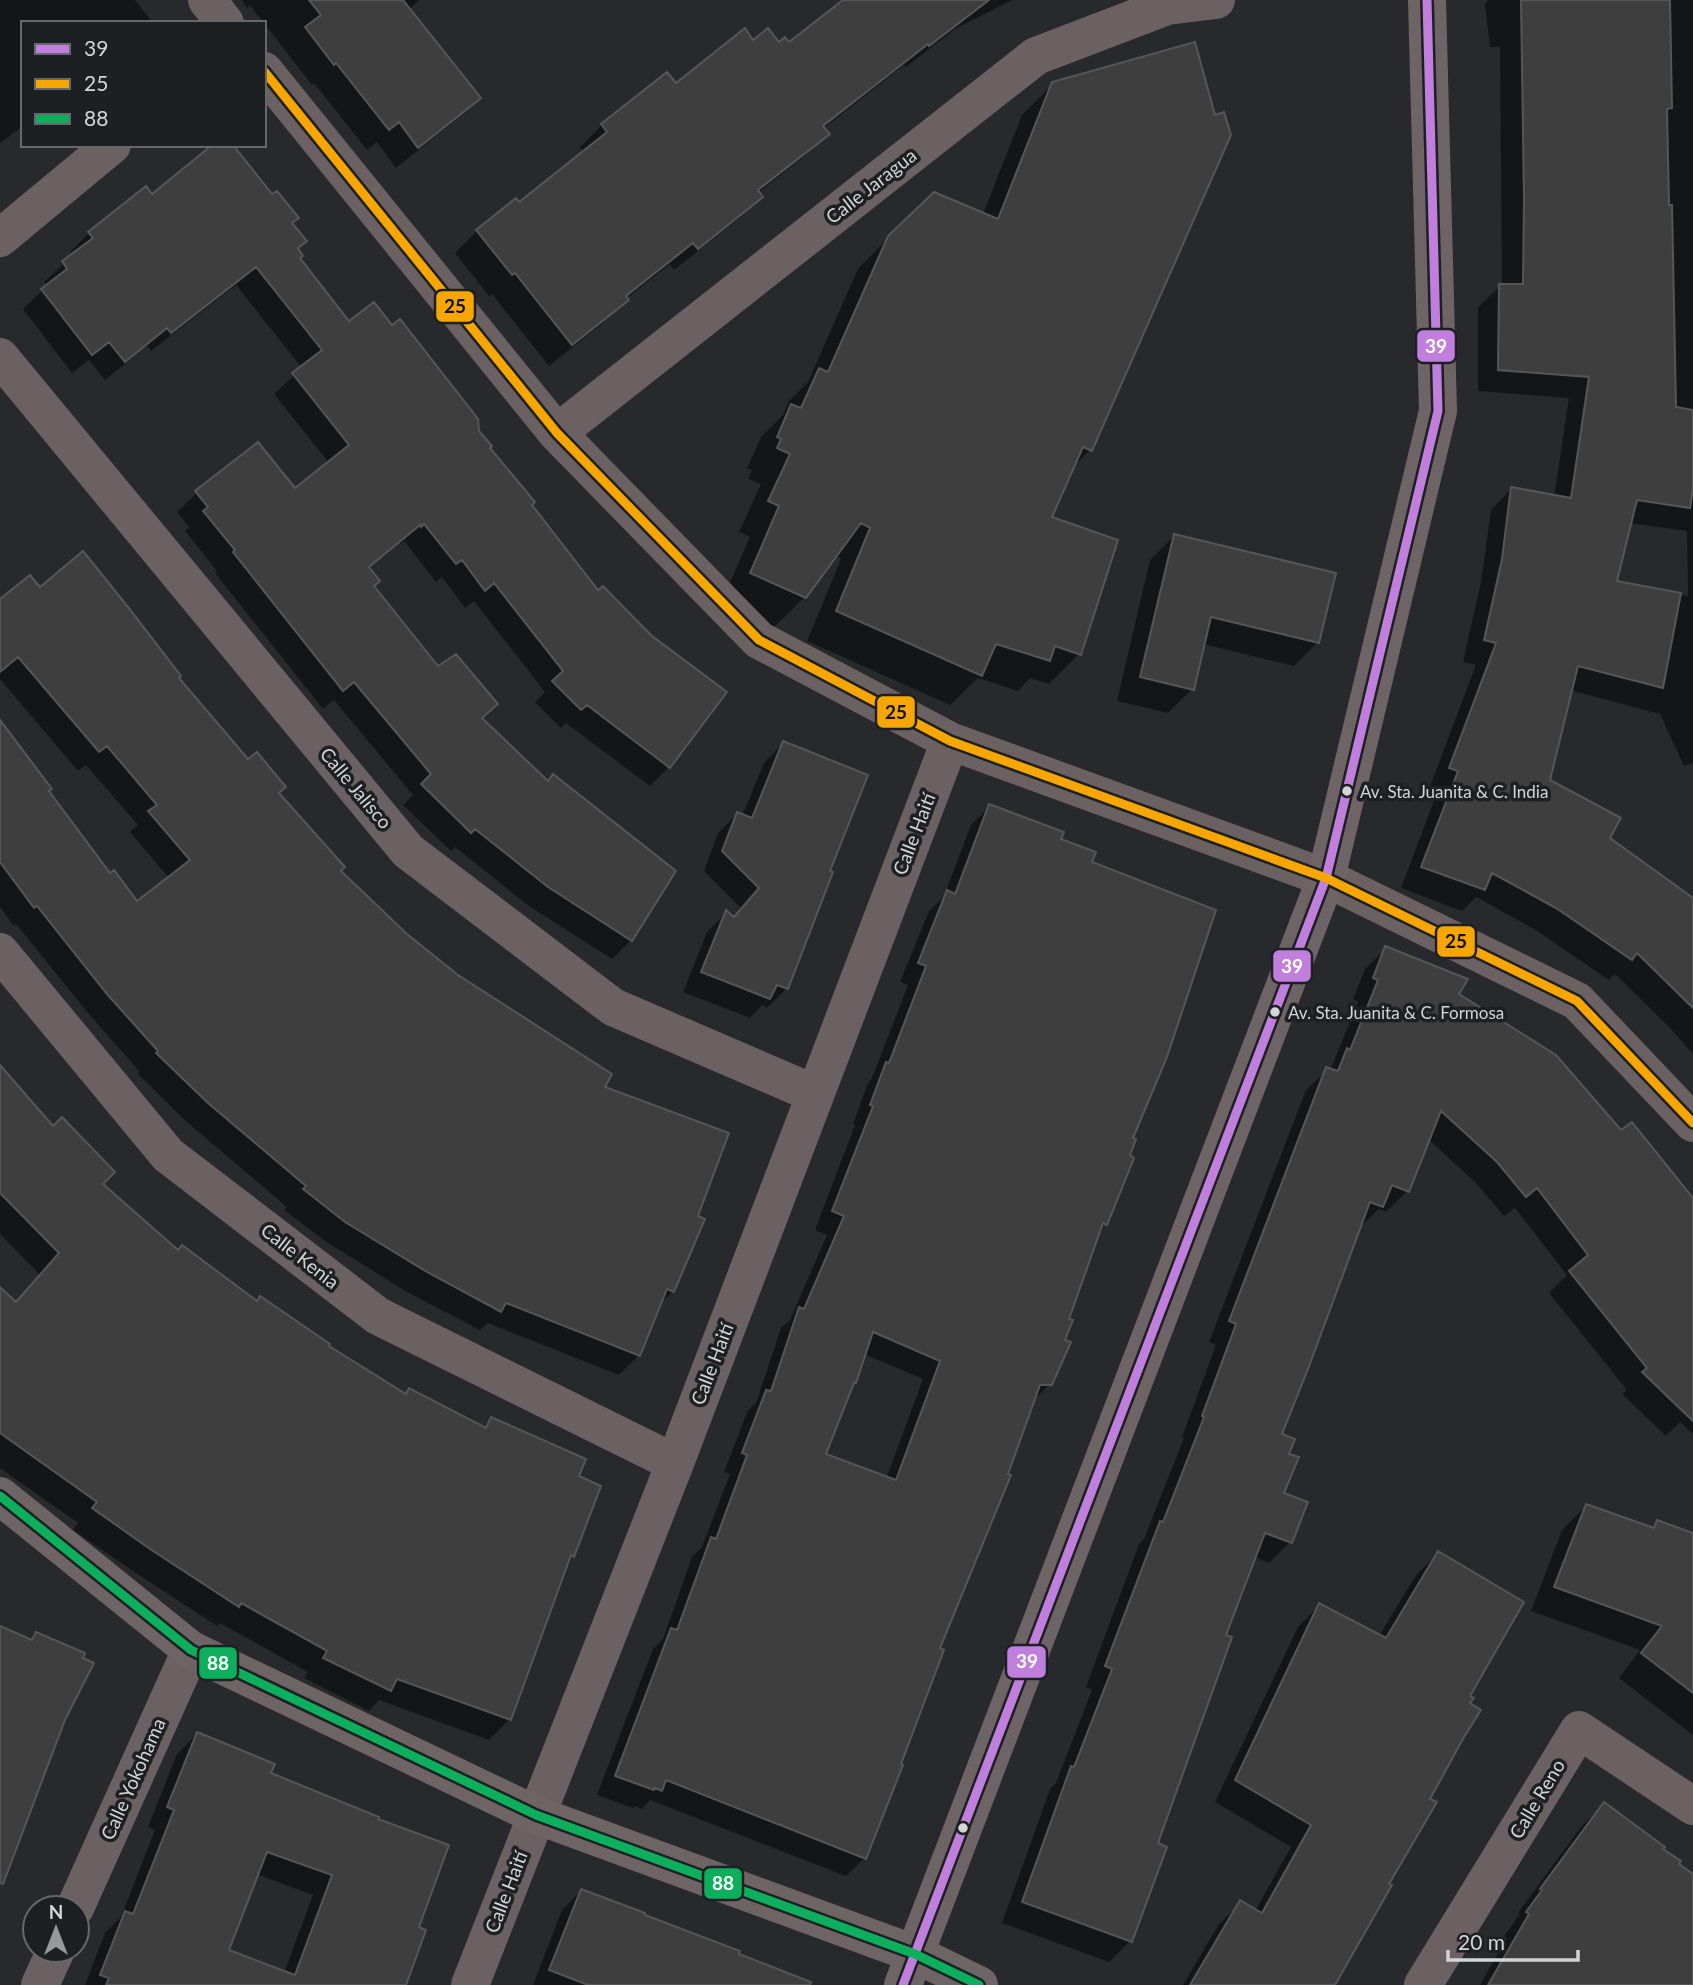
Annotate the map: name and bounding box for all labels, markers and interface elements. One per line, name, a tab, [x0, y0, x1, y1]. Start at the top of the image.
legend	[21, 21, 266, 147]
text: 39	[84, 35, 108, 60]
text: 25	[84, 70, 108, 95]
text: 88	[84, 105, 108, 130]
street label: Calle Jaragua	[821, 143, 921, 228]
line badge: 25	[435, 290, 475, 323]
text: 25	[444, 294, 466, 317]
line badge: 39	[1416, 329, 1456, 363]
text: 39	[1425, 334, 1447, 357]
line badge: 25	[876, 695, 916, 729]
text: 25	[885, 700, 907, 723]
street label: Calle Jalisco	[316, 742, 397, 833]
place label: Av. Sta. Juanita & C. India	[1360, 781, 1548, 802]
marker: Av. Sta. Juanita & C. India	[1340, 784, 1354, 798]
street label: Calle Haití	[887, 788, 940, 878]
line badge: 25	[1436, 925, 1476, 958]
text: 25	[1445, 929, 1467, 952]
line badge: 39	[1272, 949, 1312, 983]
text: 39	[1281, 954, 1303, 977]
place label: Av. Sta. Juanita & C. Formosa	[1288, 1002, 1504, 1023]
marker: Av. Sta. Juanita & C. Formosa	[1268, 1005, 1282, 1019]
street label: Calle Kenia	[257, 1218, 344, 1293]
street label: Calle Haití	[685, 1318, 738, 1408]
line badge: 39	[1006, 1645, 1047, 1679]
line badge: 88	[198, 1646, 238, 1680]
text: 39	[1016, 1649, 1038, 1672]
text: 88	[207, 1651, 229, 1674]
street label: Calle Yokohama	[95, 1714, 170, 1843]
street label: Calle Reno	[1504, 1755, 1569, 1843]
unlabelled marker	[956, 1821, 970, 1835]
street label: Calle Haití	[479, 1846, 532, 1936]
line badge: 88	[703, 1867, 743, 1900]
text: 88	[712, 1871, 734, 1894]
north arrow	[21, 1894, 91, 1964]
text: N	[49, 1900, 63, 1923]
scale bar	[1448, 1918, 1578, 1962]
text: 20 m	[1458, 1929, 1505, 1954]

